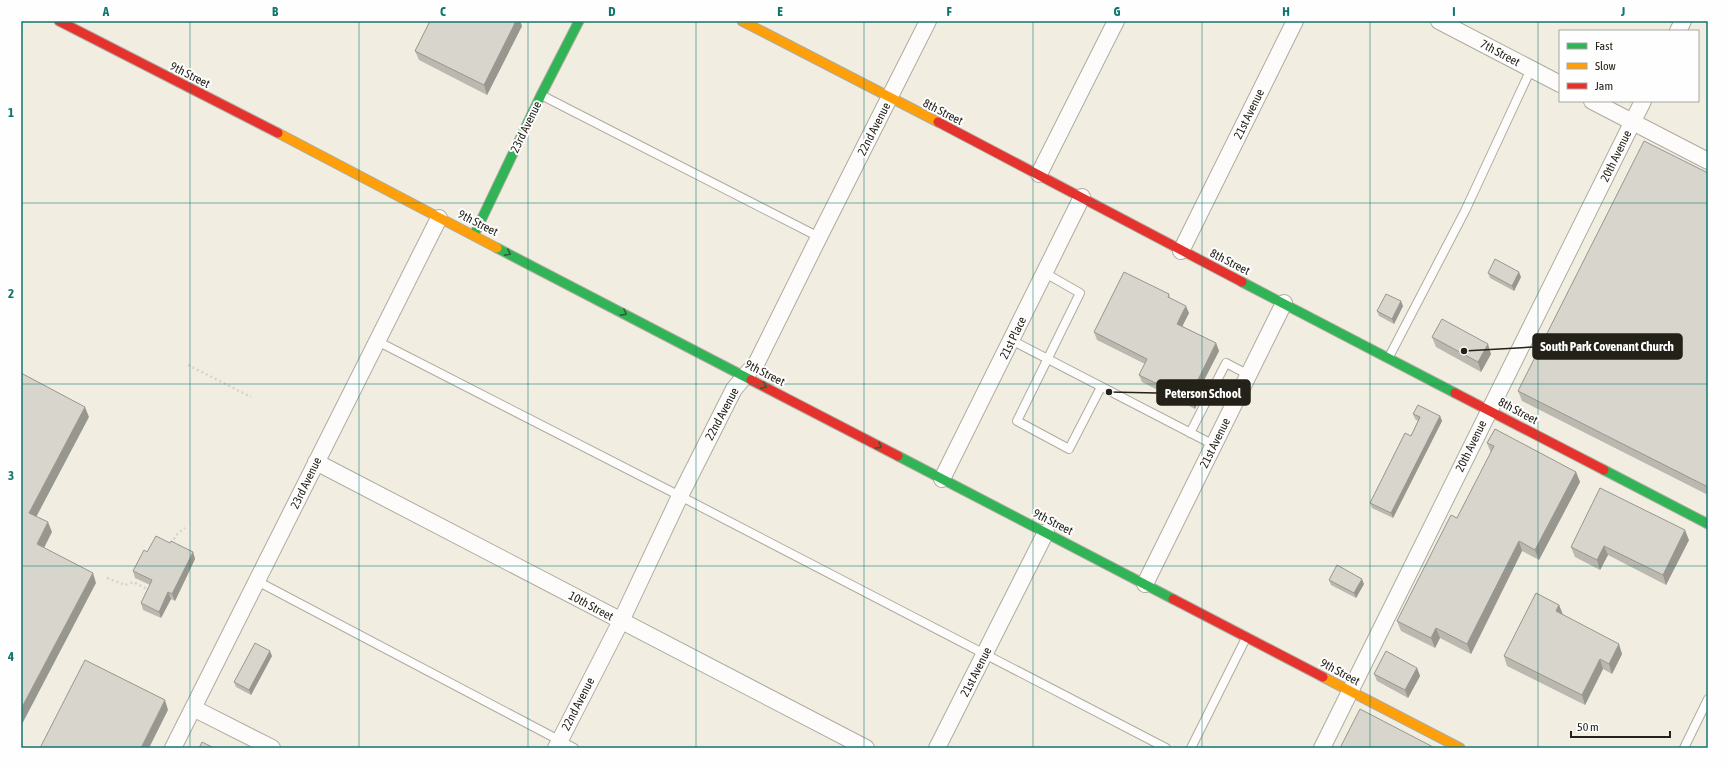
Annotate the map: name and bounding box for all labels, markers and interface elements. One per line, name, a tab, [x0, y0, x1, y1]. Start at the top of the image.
text: A	[102, 4, 110, 19]
text: B	[272, 4, 279, 19]
text: C	[440, 4, 446, 19]
text: D	[608, 4, 616, 19]
text: E	[777, 4, 783, 19]
text: F	[946, 4, 952, 19]
text: G	[1114, 4, 1121, 19]
text: H	[1282, 4, 1290, 19]
text: I	[1452, 4, 1456, 19]
text: J	[1620, 4, 1625, 19]
legend	[1559, 30, 1699, 102]
street label: 7th Street	[1478, 37, 1523, 70]
text: Fast	[1595, 39, 1613, 53]
street label: 9th Street	[168, 59, 213, 91]
text: Slow	[1595, 59, 1616, 73]
text: Jam	[1595, 79, 1613, 93]
street label: 21st Avenue	[1231, 87, 1267, 141]
street label: 8th Street	[921, 96, 966, 128]
street label: 23rd Avenue	[508, 99, 544, 155]
street label: 22nd Avenue	[855, 100, 893, 158]
text: 1	[8, 105, 14, 120]
street label: 20th Avenue	[1598, 128, 1634, 184]
street label: 9th Street	[456, 207, 501, 239]
street label: 8th Street	[1208, 246, 1253, 278]
one-way arrow	[504, 248, 512, 255]
text: 2	[8, 286, 14, 301]
one-way arrow	[619, 308, 627, 315]
street label: 21st Place	[997, 315, 1029, 361]
callout: South Park Covenant Church	[1533, 334, 1682, 359]
text: South Park Covenant Church	[1540, 339, 1674, 354]
street label: 9th Street	[743, 357, 788, 389]
callout: Peterson School	[1157, 380, 1250, 405]
one-way arrow	[760, 381, 767, 388]
street label: 22nd Avenue	[702, 385, 742, 443]
text: Peterson School	[1165, 386, 1242, 401]
street label: 8th Street	[1496, 395, 1541, 428]
street label: 21st Avenue	[1197, 416, 1233, 470]
street label: 20th Avenue	[1453, 418, 1489, 474]
one-way arrow	[875, 441, 882, 448]
street label: 23rd Avenue	[288, 455, 324, 511]
text: 3	[8, 468, 14, 483]
street label: 9th Street	[1031, 506, 1076, 538]
street label: 10th Street	[566, 588, 616, 624]
street label: 21st Avenue	[958, 645, 994, 699]
text: 4	[7, 649, 14, 664]
street label: 9th Street	[1318, 656, 1363, 689]
street label: 22nd Avenue	[559, 675, 597, 733]
scale bar	[1571, 713, 1670, 739]
text: 50 m	[1577, 720, 1599, 734]

